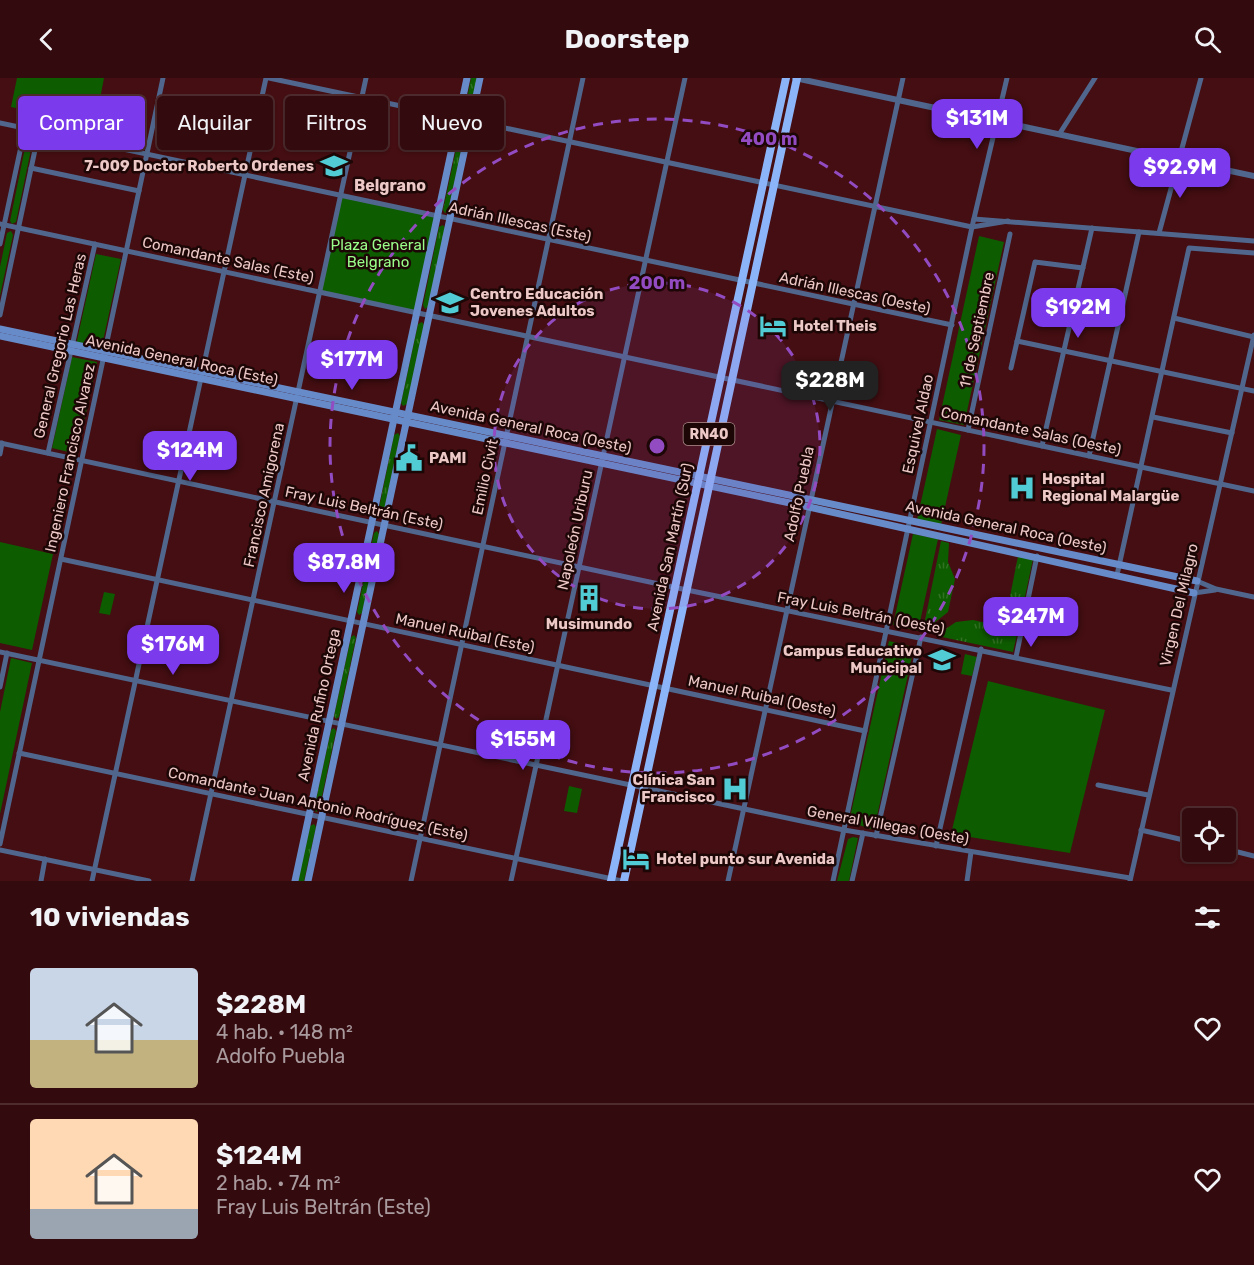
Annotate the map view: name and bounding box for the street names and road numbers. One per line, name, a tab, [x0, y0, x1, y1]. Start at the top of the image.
street label: Adrián Illescas (Este)	[447, 198, 593, 246]
street label: Comandante Salas (Este)	[141, 233, 315, 287]
street label: General Gregorio Las Heras	[30, 251, 90, 440]
street label: Adrián Illescas (Oeste)	[778, 268, 932, 318]
street label: 11 de Septiembre	[956, 270, 998, 390]
street label: Avenida General Roca (Este)	[84, 331, 280, 389]
street label: Ingeniero Francisco Alvarez	[41, 362, 99, 554]
street label: Esquivel Aldao	[899, 373, 937, 475]
street label: Avenida General Roca (Oeste)	[429, 397, 633, 457]
street label: Comandante Salas (Oeste)	[939, 403, 1123, 459]
street label: Francisco Amigorena	[240, 421, 288, 569]
road number: RN40	[684, 423, 734, 445]
street label: Emilio Civit	[468, 437, 502, 517]
street label: Adolfo Puebla	[780, 445, 818, 543]
street label: Avenida San Martín (Sur)	[643, 461, 697, 633]
street label: Napoleón Uriburu	[553, 468, 597, 592]
street label: Fray Luis Beltrán (Este)	[283, 482, 445, 534]
street label: Avenida General Roca (Oeste)	[904, 497, 1108, 557]
street label: Virgen Del Milagro	[1156, 542, 1202, 668]
street label: Fray Luis Beltrán (Oeste)	[776, 588, 946, 638]
street label: Manuel Ruibal (Este)	[394, 609, 536, 657]
street label: Avenida Rufino Ortega	[294, 627, 344, 783]
street label: Manuel Ruibal (Oeste)	[686, 672, 838, 720]
street label: Comandante Juan Antonio Rodríguez (Este)	[167, 763, 469, 845]
street label: General Villegas (Oeste)	[806, 802, 970, 848]

